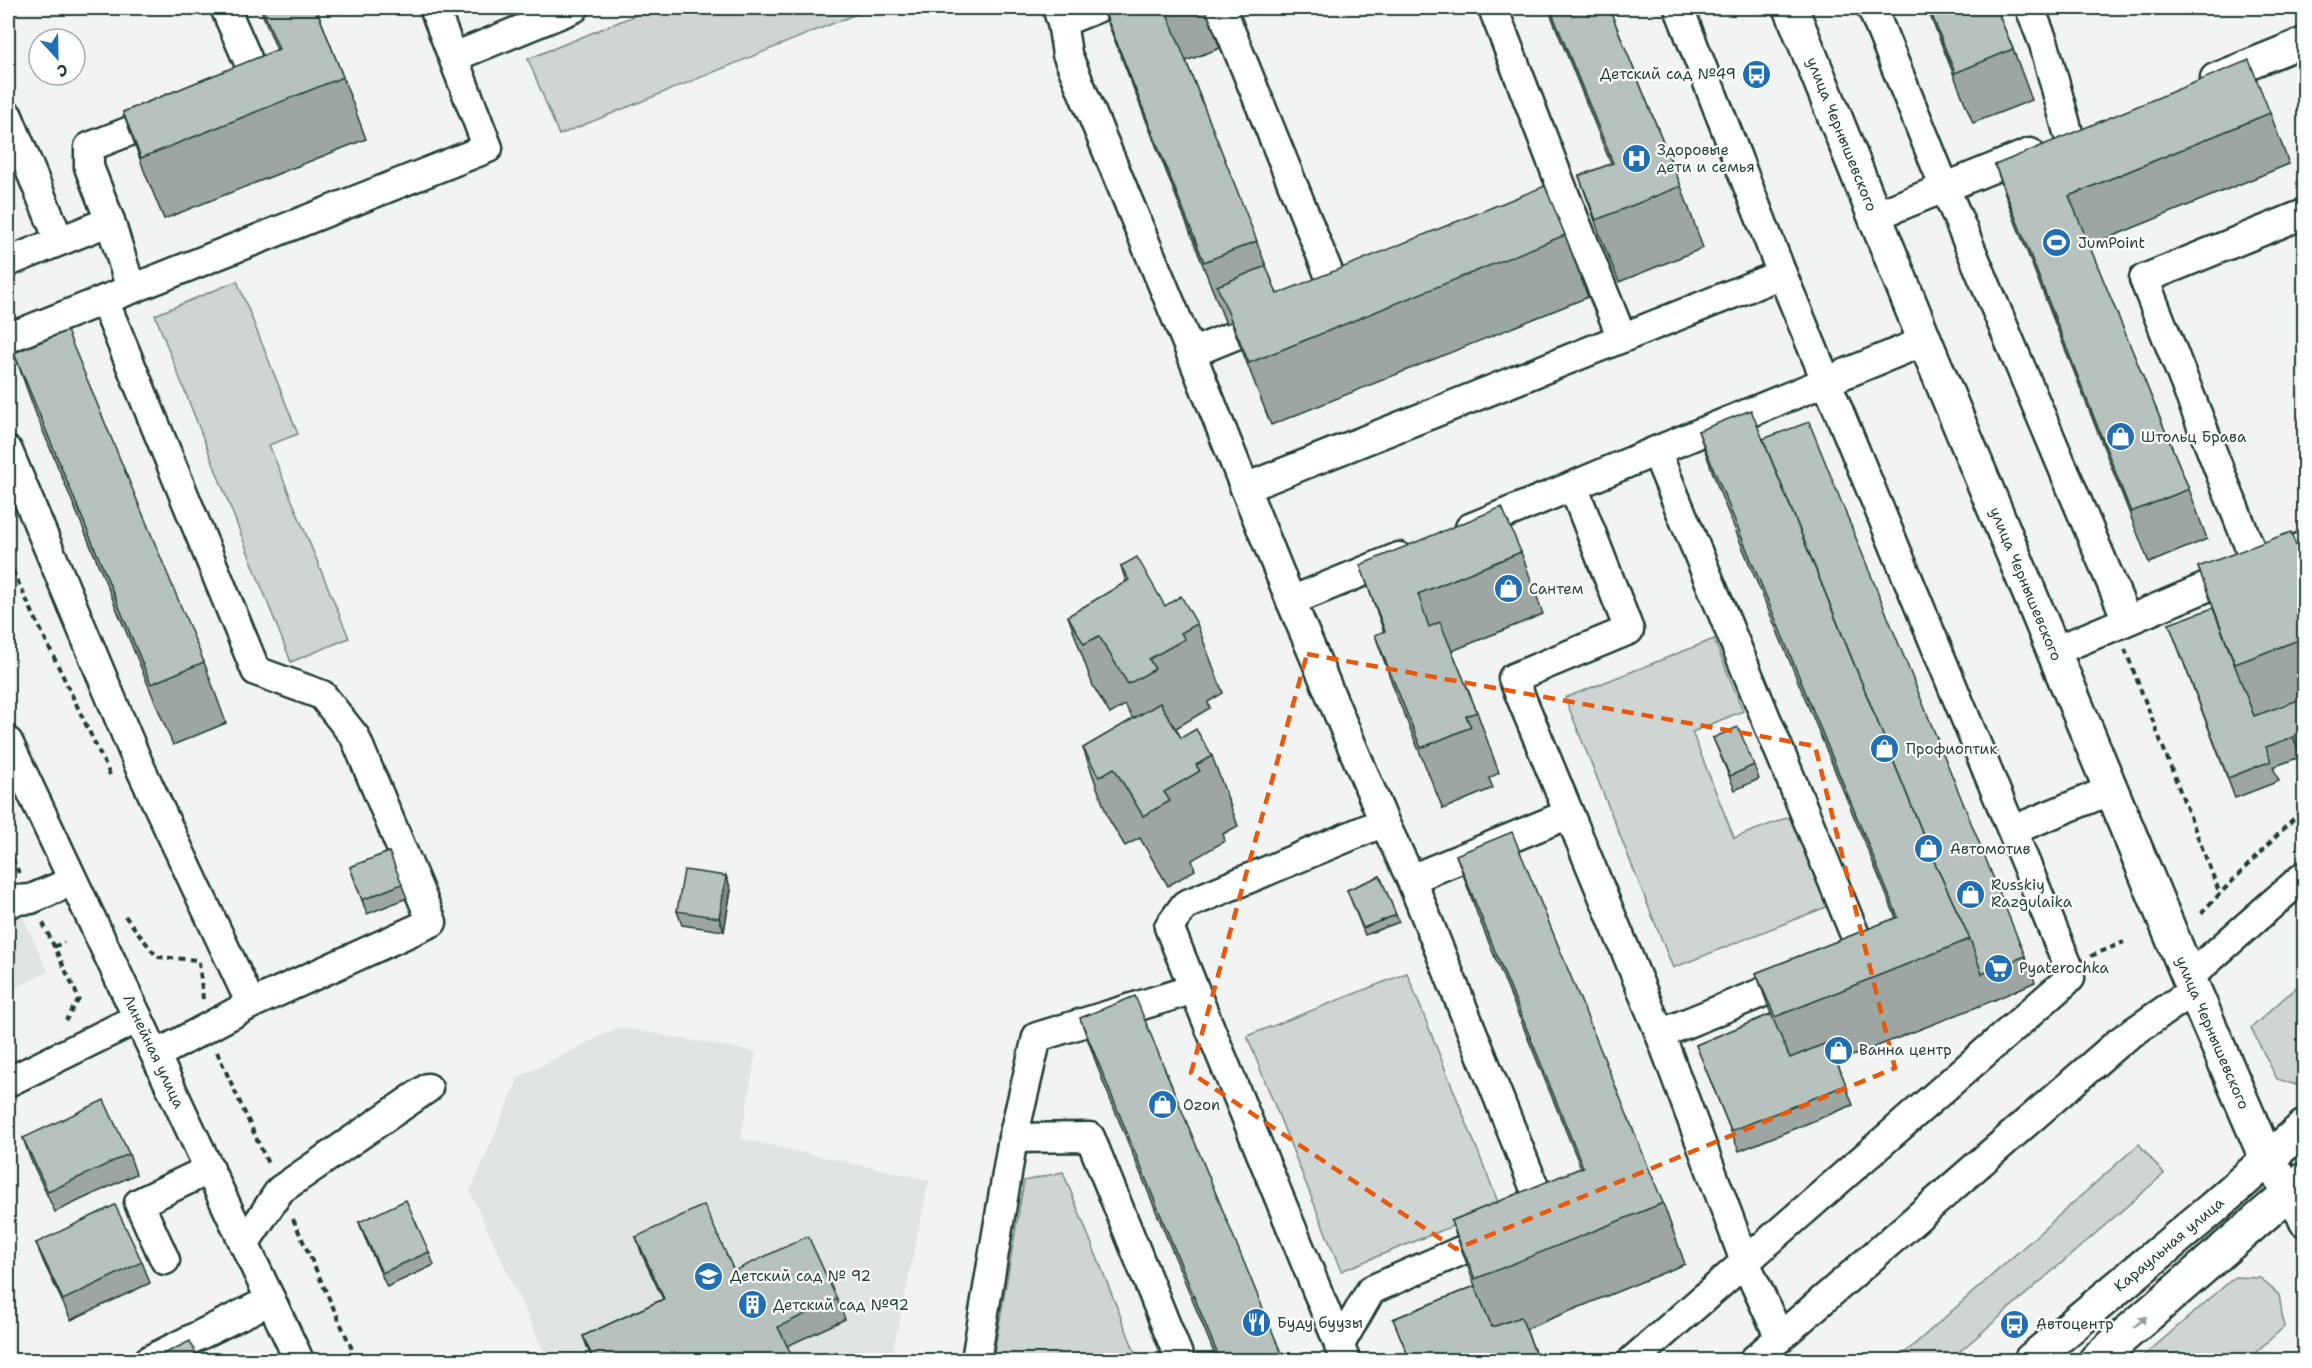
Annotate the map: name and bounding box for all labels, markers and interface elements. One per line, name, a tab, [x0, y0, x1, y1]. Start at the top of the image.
north arrow	[27, 27, 87, 87]
street label: улица Чернышевского	[1802, 54, 1882, 214]
bus stop icon: Детский сад №49	[1741, 58, 1773, 90]
text: С	[54, 59, 71, 82]
place label: Детский сад №49	[1600, 64, 1736, 84]
place label: Здоровые дети и семья	[1657, 140, 1755, 177]
hospital icon: Здоровые дети и семья	[1620, 143, 1652, 175]
sports icon: JumPoint	[2041, 227, 2073, 259]
place label: JumPoint	[2078, 233, 2145, 253]
shop icon: Штольц Брава	[2104, 421, 2136, 453]
place label: Штольц Брава	[2141, 427, 2247, 447]
street label: улица Чернышевского	[1985, 504, 2066, 664]
shop icon: Сантем	[1492, 573, 1524, 605]
place label: Сантем	[1529, 579, 1584, 599]
shop icon: Профиоптик	[1869, 733, 1901, 765]
place label: Профиоптик	[1906, 739, 1997, 759]
shop icon: Автомотив	[1913, 833, 1945, 865]
place label: Автомотив	[1950, 839, 2030, 859]
place label: Russkiy Razgulaika	[1991, 875, 2073, 912]
shop icon: Russkiy Razgulaika	[1954, 878, 1986, 910]
supermarket icon: Pyaterochka	[1982, 952, 2014, 984]
street label: улица Чернышевского	[2171, 953, 2254, 1112]
place label: Pyaterochka	[2019, 958, 2110, 978]
street label: Линейная улица	[118, 991, 189, 1112]
shop icon: Ванна центр	[1822, 1034, 1854, 1066]
place label: Ванна центр	[1859, 1040, 1952, 1060]
shop icon: Ozon	[1146, 1089, 1178, 1121]
place label: Ozon	[1183, 1095, 1220, 1115]
street label: Караульная улица	[2110, 1192, 2229, 1296]
school or university icon: Детский сад № 92	[693, 1260, 725, 1292]
place label: Детский сад № 92	[730, 1266, 871, 1286]
building icon: Детский сад №92	[736, 1289, 768, 1321]
place label: Детский сад №92	[773, 1295, 909, 1315]
restaurant icon: Буду буузы	[1240, 1307, 1272, 1339]
bus stop icon: Автоцентр	[1999, 1308, 2031, 1340]
place label: Буду буузы	[1277, 1313, 1363, 1333]
place label: Автоцентр	[2036, 1314, 2114, 1334]
one-way arrow	[2132, 1316, 2147, 1329]

